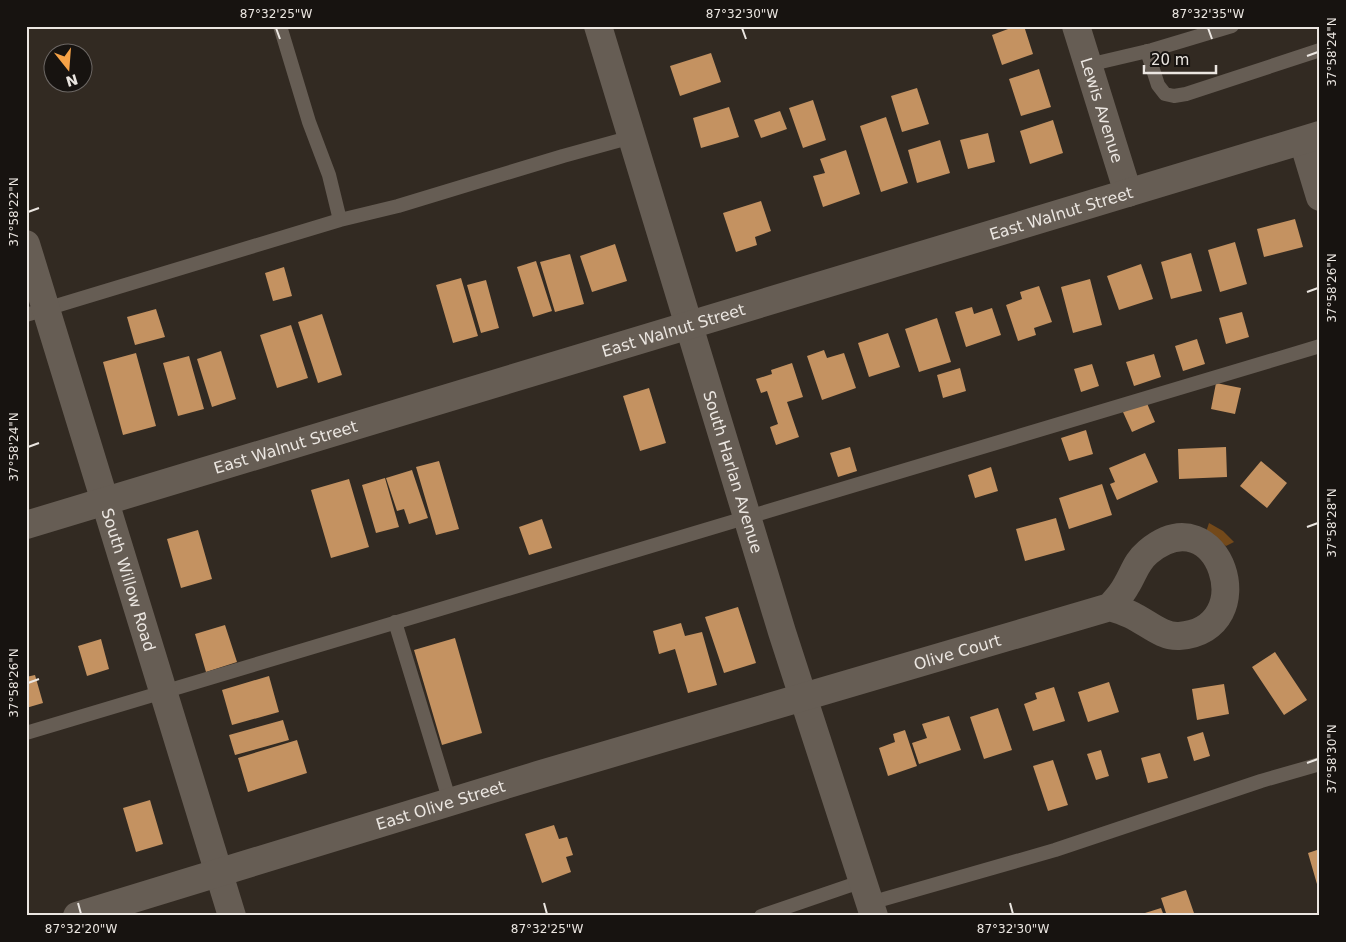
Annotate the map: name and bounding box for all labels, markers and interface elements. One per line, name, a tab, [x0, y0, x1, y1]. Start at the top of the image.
text: 87°32'25"W	[240, 7, 312, 21]
text: 87°32'30"W	[706, 7, 778, 21]
text: 87°32'35"W	[1172, 7, 1244, 21]
text: 37°58'24"N	[1325, 17, 1339, 87]
north arrow	[42, 42, 92, 92]
scale bar	[1144, 42, 1216, 74]
text: 20 m	[1151, 51, 1189, 69]
street label: Lewis Avenue	[1077, 55, 1127, 165]
text: N	[64, 71, 80, 90]
text: 37°58'22"N	[7, 177, 21, 247]
street label: East Walnut Street	[987, 182, 1135, 244]
text: 37°58'26"N	[1325, 253, 1339, 323]
street label: East Walnut Street	[599, 299, 747, 361]
street label: South Harlan Avenue	[700, 388, 767, 556]
text: 37°58'24"N	[7, 412, 21, 482]
street label: East Walnut Street	[211, 416, 360, 477]
text: 37°58'28"N	[1325, 488, 1339, 558]
street label: South Willow Road	[98, 506, 160, 653]
street label: Olive Court	[911, 630, 1003, 674]
text: 37°58'26"N	[7, 648, 21, 718]
text: 37°58'30"N	[1325, 724, 1339, 794]
street label: East Olive Street	[373, 776, 507, 834]
text: 87°32'20"W	[45, 922, 117, 936]
text: 87°32'25"W	[511, 922, 583, 936]
text: 87°32'30"W	[977, 922, 1049, 936]

